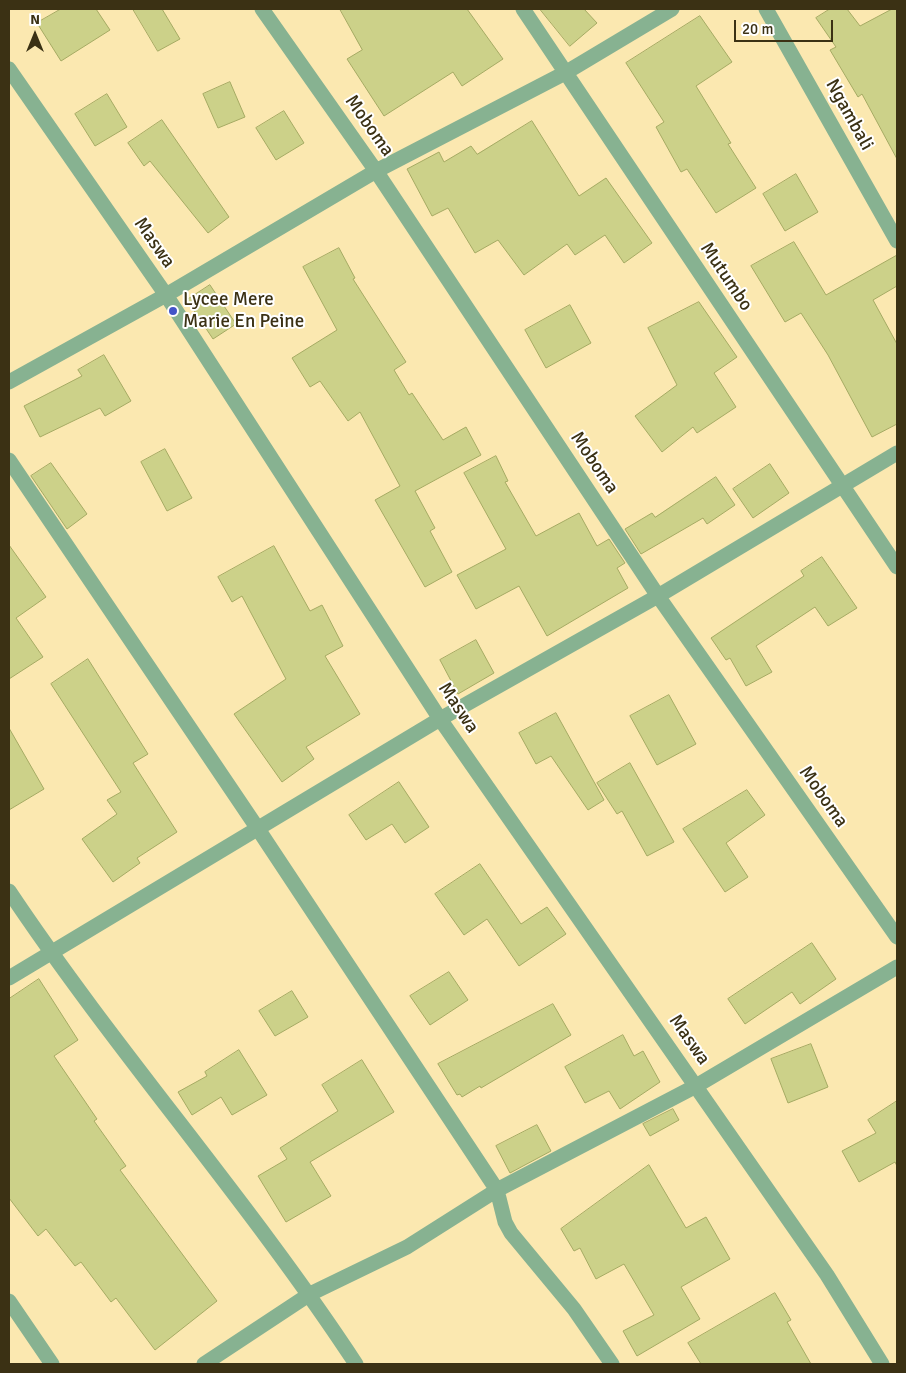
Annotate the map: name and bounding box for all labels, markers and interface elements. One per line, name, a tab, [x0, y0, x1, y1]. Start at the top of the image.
north arrow	[10, 10, 60, 60]
scale bar	[736, 10, 835, 42]
text: N	[30, 11, 40, 28]
text: 20 m	[742, 20, 773, 38]
street label: Ngambali	[820, 75, 878, 155]
street label: Moboma	[340, 91, 398, 161]
street label: Maswa	[128, 213, 180, 273]
street label: Mutumbo	[695, 238, 757, 316]
place label: Lycee Mere Marie En Peine	[183, 289, 304, 333]
marker: Lycee Mere Marie En Peine	[167, 305, 179, 317]
street label: Moboma	[565, 428, 623, 498]
street label: Maswa	[433, 678, 483, 738]
street label: Moboma	[794, 762, 852, 832]
street label: Maswa	[663, 1010, 715, 1070]

